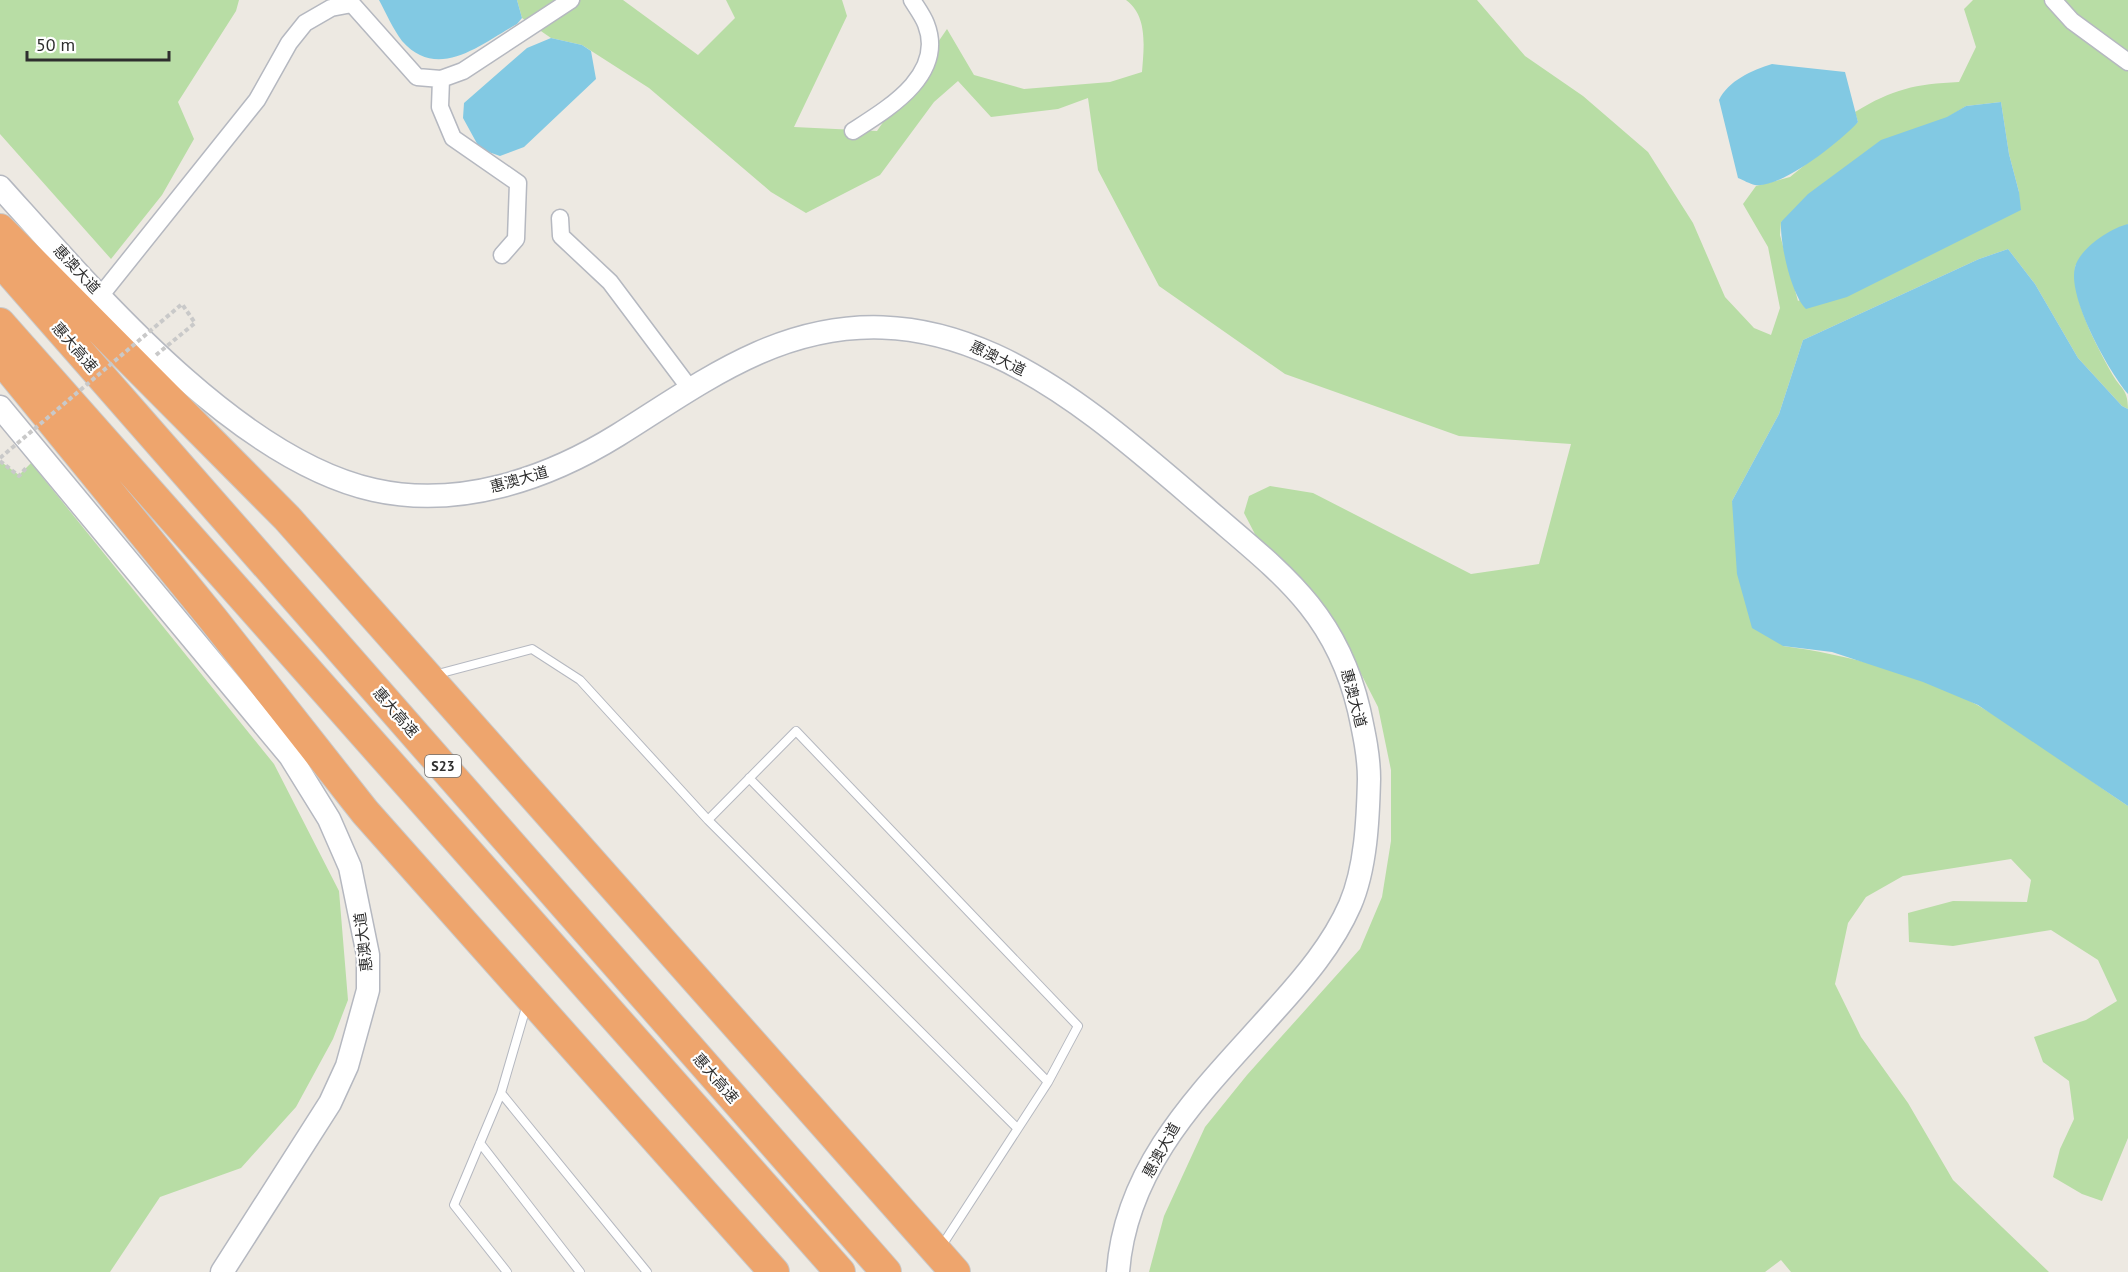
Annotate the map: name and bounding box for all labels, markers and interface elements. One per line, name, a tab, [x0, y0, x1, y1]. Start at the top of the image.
scale bar	[27, 24, 170, 62]
text: 50 m	[36, 33, 75, 56]
street label: 惠澳大道	[50, 241, 104, 297]
street label: 惠大高速	[48, 318, 102, 376]
street label: 惠澳大道	[967, 336, 1029, 380]
street label: 惠澳大道	[488, 462, 550, 496]
street label: 惠澳大道	[1337, 667, 1371, 729]
street label: 惠大高速	[369, 683, 423, 741]
road number: S23	[425, 755, 461, 777]
street label: 惠澳大道	[350, 911, 376, 973]
street label: 惠大高速	[689, 1049, 743, 1107]
street label: 惠澳大道	[1138, 1119, 1184, 1181]

